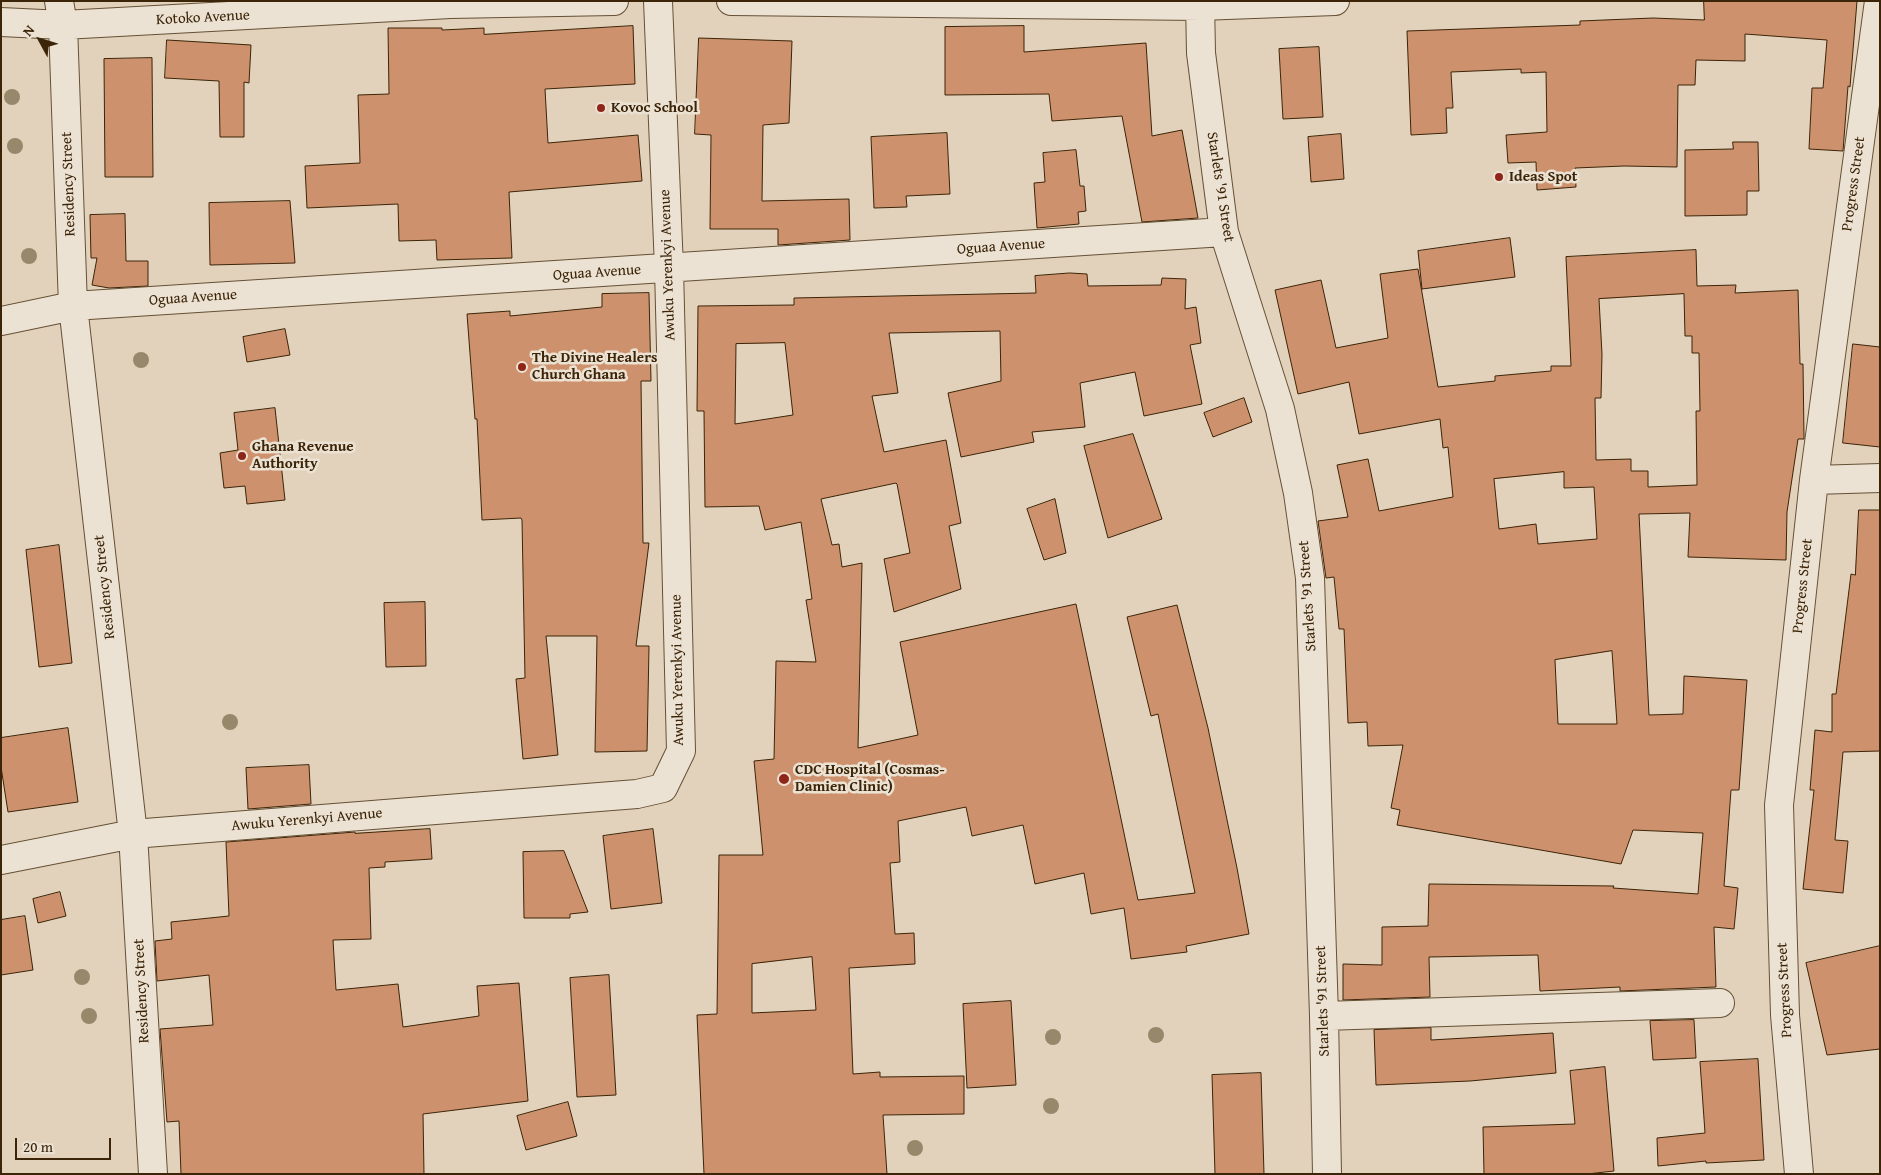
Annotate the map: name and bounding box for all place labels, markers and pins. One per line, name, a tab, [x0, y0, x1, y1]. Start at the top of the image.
place label: Kovoc School	[611, 99, 698, 117]
marker: Kovoc School	[595, 102, 607, 114]
place label: Ideas Spot	[1509, 168, 1578, 186]
marker: Ideas Spot	[1493, 171, 1505, 183]
place label: The Divine Healers Church Ghana	[532, 349, 657, 384]
marker: The Divine Healers Church Ghana	[516, 361, 528, 373]
place label: Ghana Revenue Authority	[252, 438, 354, 473]
marker: Ghana Revenue Authority	[236, 450, 248, 462]
place label: CDC Hospital (Cosmas- Damien Clinic)	[795, 761, 945, 796]
marker: CDC Hospital (Cosmas- Damien Clinic)	[777, 772, 791, 786]

